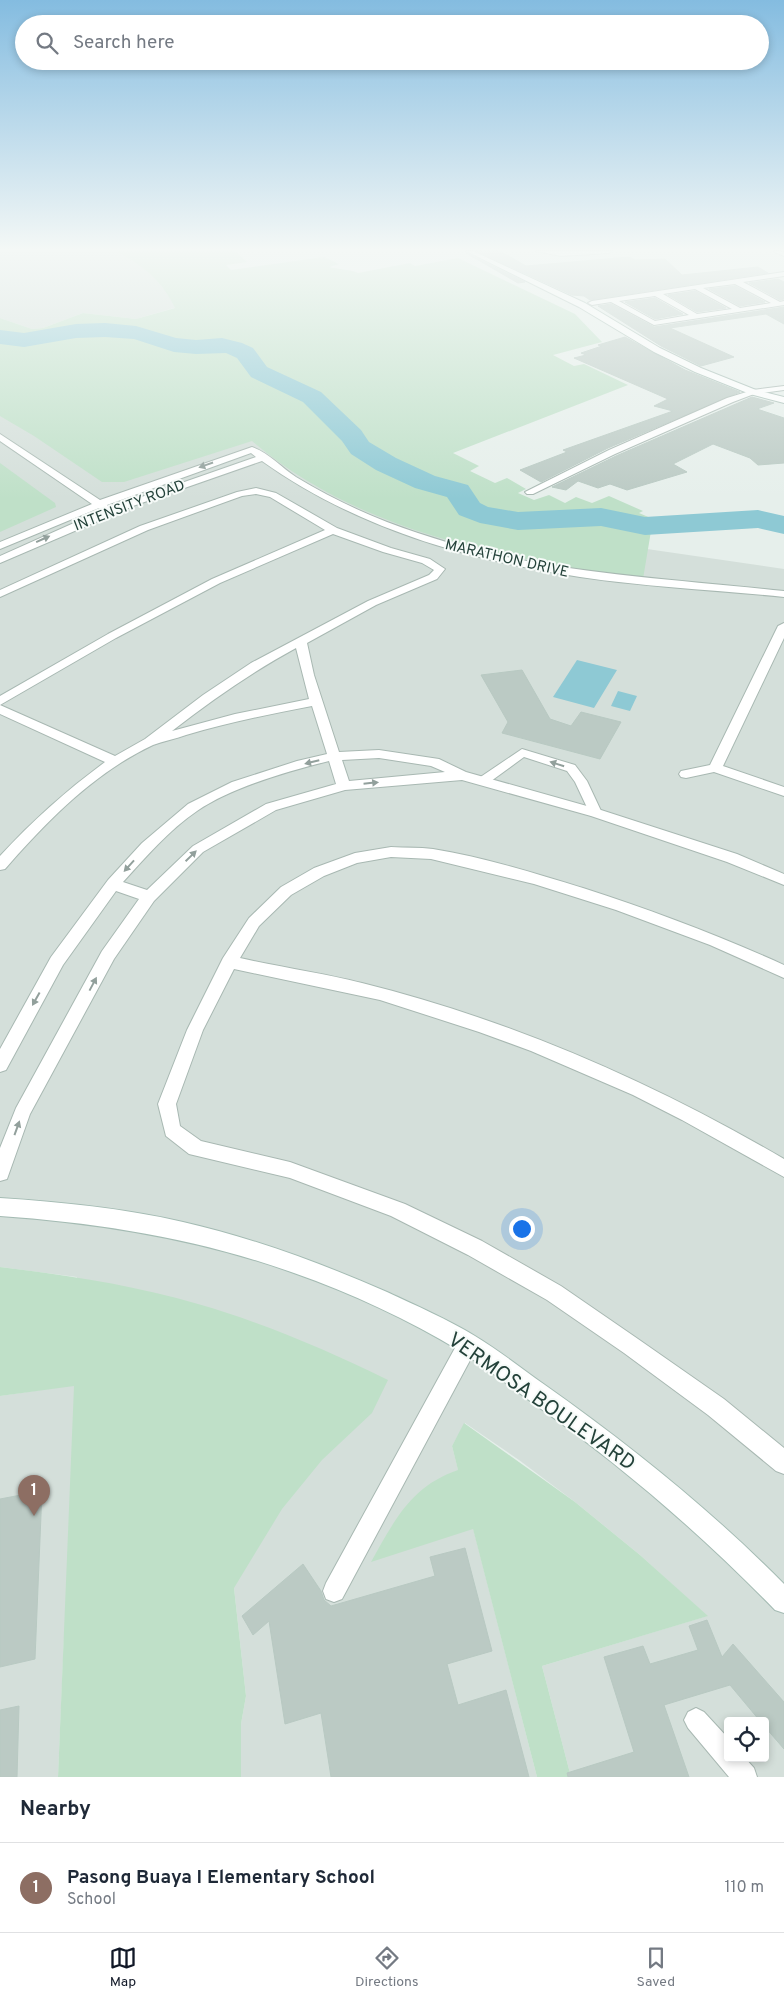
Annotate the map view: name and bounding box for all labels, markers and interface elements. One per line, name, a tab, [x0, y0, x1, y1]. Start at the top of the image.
search box	[15, 15, 769, 70]
icon: search	[33, 29, 61, 57]
text: Search here	[73, 31, 175, 55]
one-way arrow	[198, 462, 213, 469]
street label: INTENSITY ROAD	[71, 476, 188, 536]
one-way arrow	[36, 535, 51, 543]
street label: MARATHON DRIVE	[443, 536, 571, 583]
one-way arrow	[304, 758, 319, 766]
one-way arrow	[550, 760, 565, 767]
one-way arrow	[363, 779, 379, 787]
one-way arrow	[184, 850, 196, 862]
one-way arrow	[123, 860, 135, 872]
one-way arrow	[89, 977, 97, 991]
one-way arrow	[32, 993, 41, 1006]
one-way arrow	[14, 1120, 21, 1135]
your location	[509, 1216, 535, 1242]
street label: VERMOSA BOULEVARD	[442, 1327, 640, 1477]
pin: 1	[18, 1475, 50, 1516]
map controls	[724, 1717, 769, 1762]
button: locate	[724, 1717, 769, 1762]
text: Nearby	[20, 1796, 91, 1823]
text: Pasong Buaya I Elementary School	[67, 1866, 375, 1890]
text: 1	[33, 1878, 39, 1898]
text: 110 m	[724, 1878, 764, 1898]
text: School	[67, 1890, 116, 1910]
tab: Map	[109, 1944, 137, 1991]
tab: Directions	[355, 1944, 419, 1991]
tab: Saved	[637, 1944, 675, 1991]

